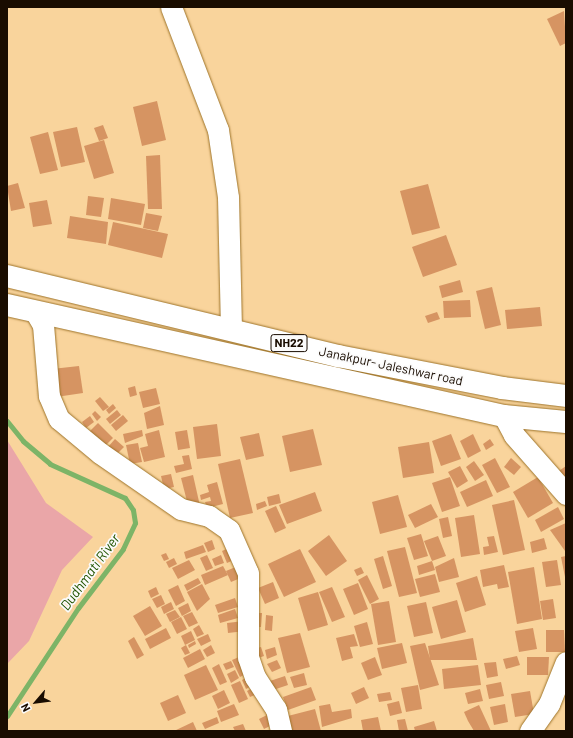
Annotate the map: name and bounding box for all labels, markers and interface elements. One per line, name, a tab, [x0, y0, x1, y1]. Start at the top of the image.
road number: NH22	[270, 333, 308, 353]
street label: Janakpur- Jaleshwar road	[318, 343, 464, 389]
water label: Dudhmati River	[57, 531, 123, 613]
north arrow	[16, 682, 56, 722]
text: N	[18, 702, 32, 714]

